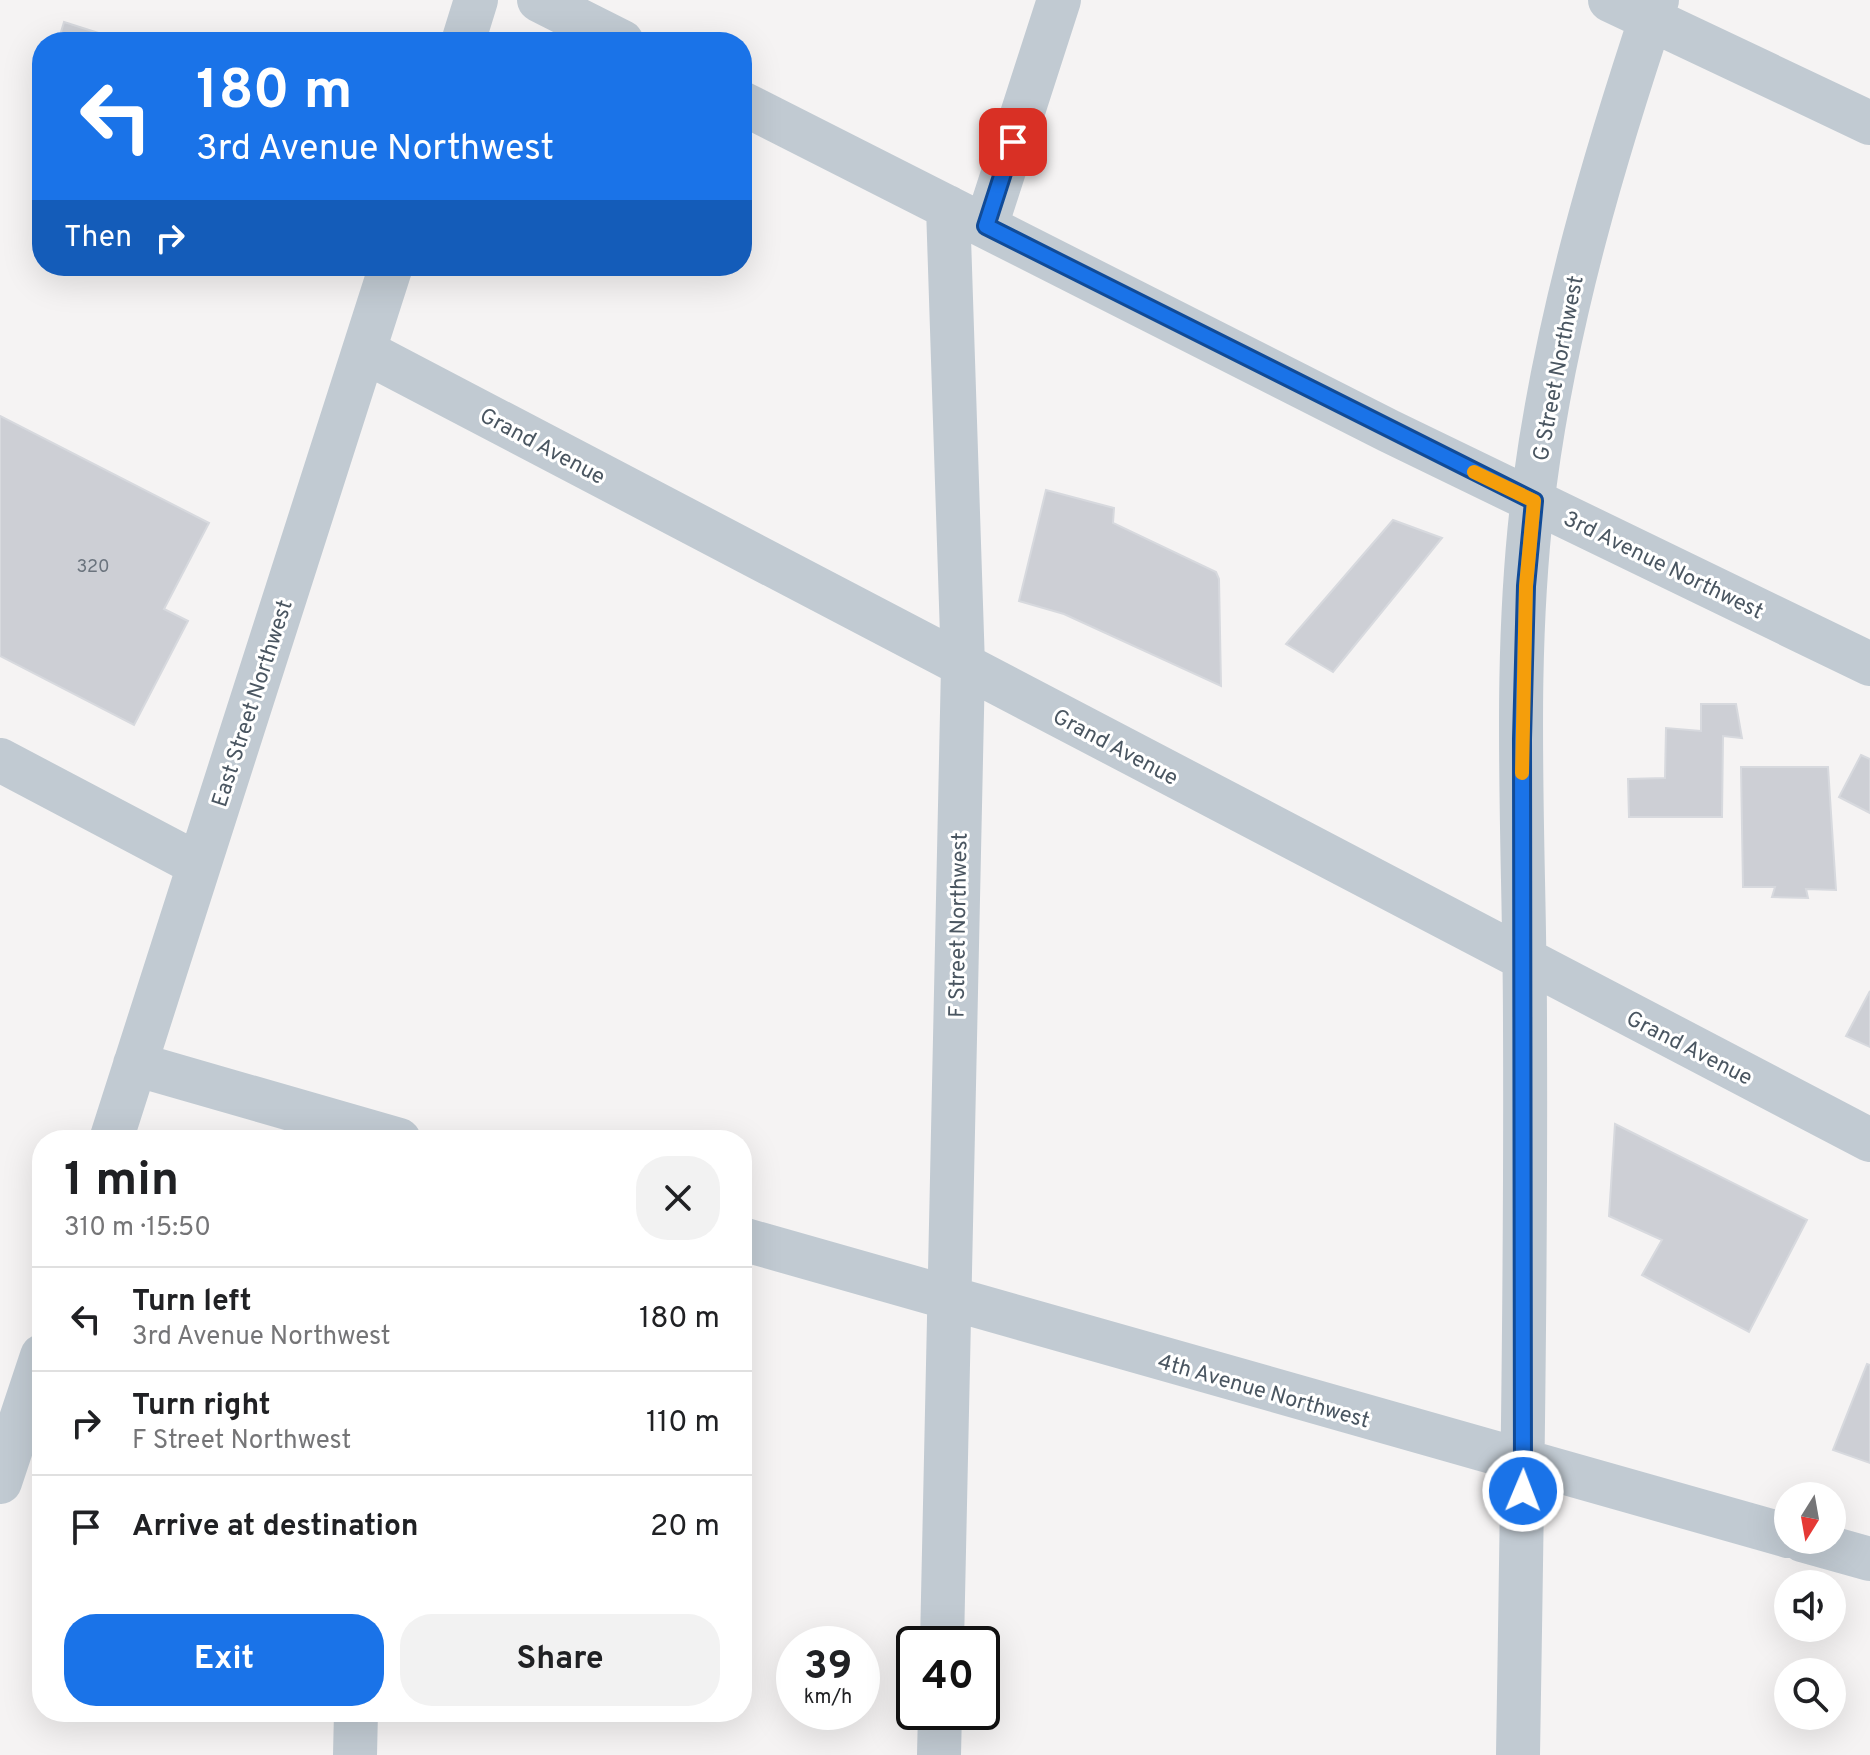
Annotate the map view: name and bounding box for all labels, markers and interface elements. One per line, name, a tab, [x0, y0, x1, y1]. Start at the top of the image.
text: 180 m	[196, 58, 353, 128]
icon: left	[64, 64, 168, 168]
pin	[979, 108, 1047, 176]
icon: arrive	[991, 120, 1035, 164]
text: 3rd Avenue Northwest	[196, 127, 554, 173]
icon: right	[148, 216, 192, 260]
text: Then	[64, 220, 132, 257]
street label: G Street Northwest	[1528, 273, 1591, 463]
street label: Grand Avenue	[475, 403, 609, 492]
street label: 3rd Avenue Northwest	[1559, 506, 1767, 626]
house number: 320	[76, 556, 110, 579]
street label: East Street Northwest	[207, 597, 300, 811]
street label: Grand Avenue	[1048, 704, 1182, 793]
street label: F Street Northwest	[944, 832, 975, 1018]
street label: Grand Avenue	[1621, 1006, 1756, 1093]
text: 1 min	[64, 1152, 179, 1212]
button: close	[636, 1156, 720, 1240]
text: 310 m · 15:50	[64, 1212, 211, 1245]
text: Turn left	[132, 1284, 252, 1321]
icon: left	[64, 1297, 108, 1341]
text: 180 m	[639, 1301, 720, 1338]
text: 3rd Avenue Northwest	[132, 1321, 391, 1354]
street label: 4th Avenue Northwest	[1154, 1349, 1372, 1436]
text: Turn right	[132, 1388, 270, 1425]
icon: right	[64, 1401, 108, 1445]
text: 110 m	[646, 1405, 720, 1442]
text: F Street Northwest	[132, 1425, 351, 1458]
position arrow	[1481, 1449, 1565, 1533]
north arrow	[1774, 1482, 1846, 1554]
map controls	[1774, 1482, 1846, 1730]
icon: arrive	[64, 1505, 108, 1549]
text: Arrive at destination	[132, 1509, 418, 1546]
text: 20 m	[650, 1509, 720, 1546]
button: sound	[1774, 1570, 1846, 1642]
button: Exit	[64, 1614, 384, 1706]
button: Share	[400, 1614, 720, 1706]
speed limit sign: 40	[896, 1626, 1000, 1730]
text: 39	[804, 1643, 852, 1693]
button: search	[1774, 1658, 1846, 1730]
text: km/h	[804, 1685, 852, 1711]

